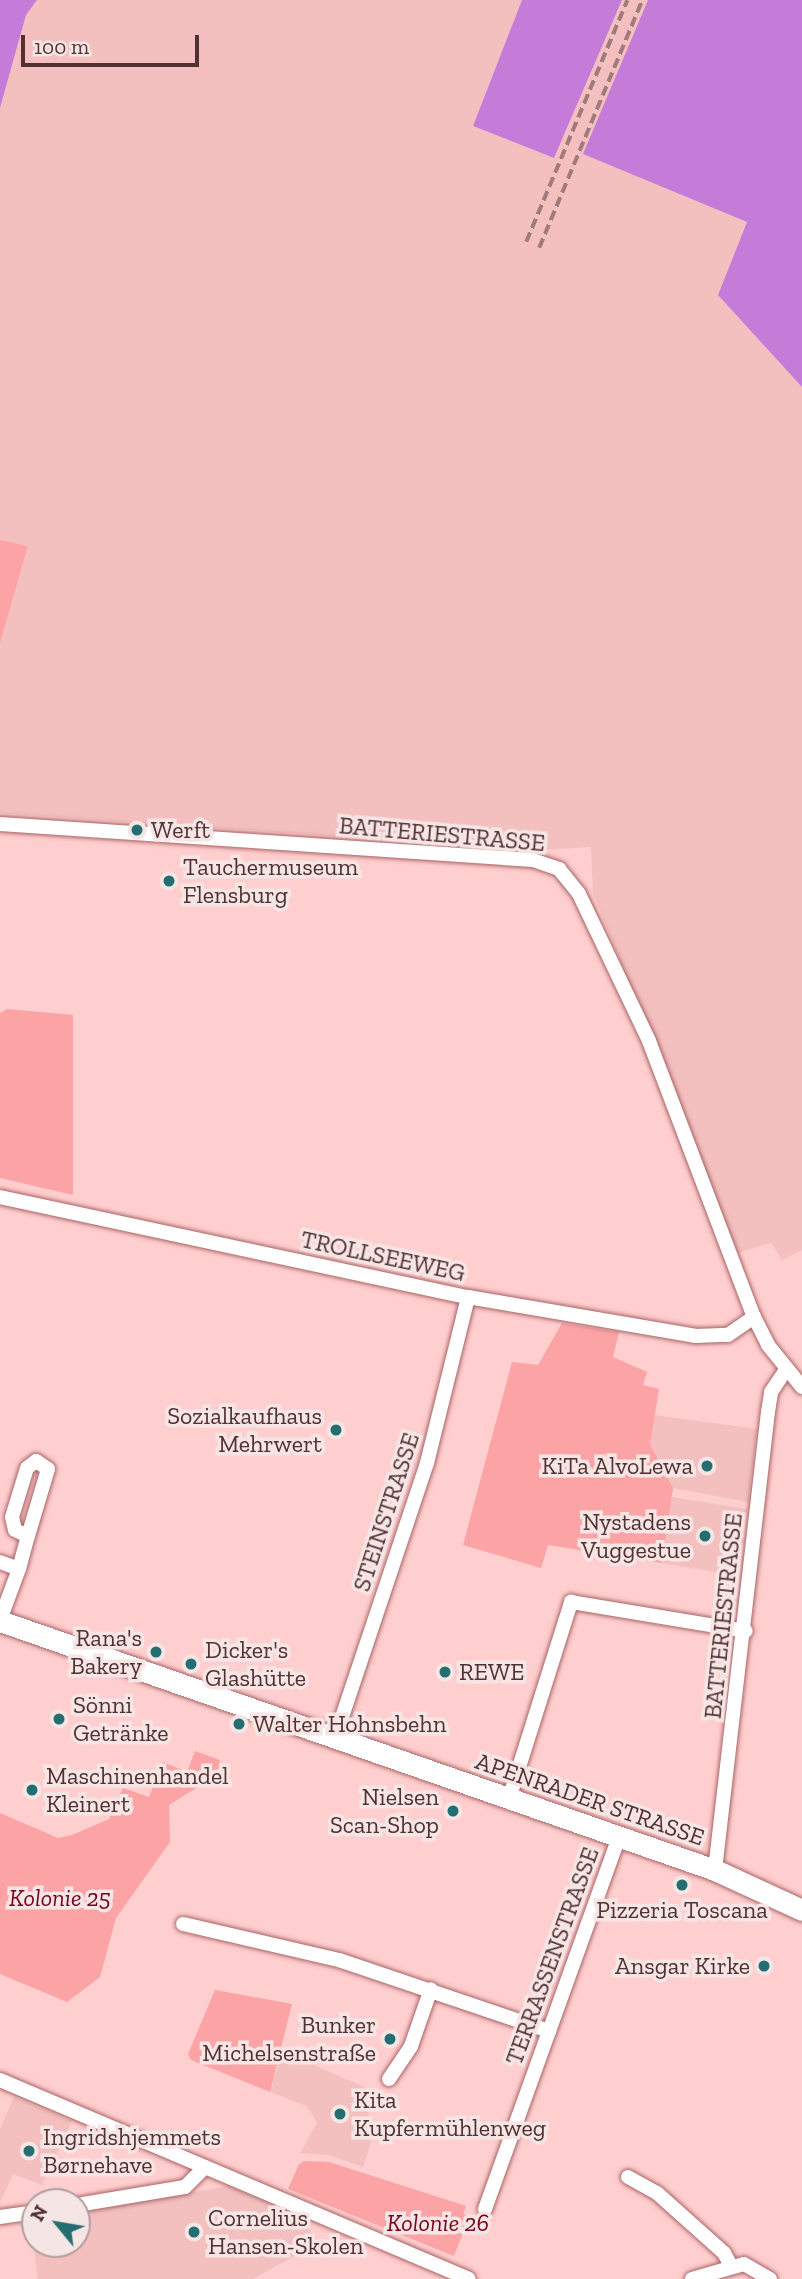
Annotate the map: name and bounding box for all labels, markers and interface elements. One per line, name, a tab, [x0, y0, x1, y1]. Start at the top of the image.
scale bar	[24, 21, 203, 65]
text: 100 m	[34, 34, 89, 59]
street label: BATTERIESTRASSE	[338, 811, 546, 857]
place label: Werft	[151, 816, 210, 844]
marker: Werft	[129, 822, 145, 838]
place label: Tauchermuseum Flensburg	[183, 853, 358, 909]
marker: Tauchermuseum Flensburg	[161, 873, 177, 889]
street label: TROLLSEEWEG	[298, 1225, 468, 1287]
place label: Sozialkaufhaus Mehrwert	[167, 1402, 322, 1458]
marker: Sozialkaufhaus Mehrwert	[328, 1422, 344, 1438]
street label: STEINSTRASSE	[347, 1429, 425, 1595]
place label: KiTa AlvoLewa	[541, 1452, 693, 1480]
marker: KiTa AlvoLewa	[699, 1458, 715, 1474]
place label: Nystadens Vuggestue	[581, 1508, 691, 1564]
street label: BATTERIESTRASSE	[698, 1512, 748, 1720]
marker: Nystadens Vuggestue	[697, 1528, 713, 1544]
place label: Rana's Bakery	[70, 1624, 142, 1680]
place label: Dicker's Glashütte	[205, 1636, 306, 1692]
marker: Rana's Bakery	[148, 1644, 164, 1660]
marker: Dicker's Glashütte	[183, 1656, 199, 1672]
place label: REWE	[459, 1658, 524, 1686]
marker: REWE	[437, 1664, 453, 1680]
place label: Sönni Getränke	[73, 1691, 169, 1747]
place label: Walter Hohnsbehn	[253, 1710, 447, 1738]
marker: Sönni Getränke	[51, 1711, 67, 1727]
marker: Walter Hohnsbehn	[231, 1716, 247, 1732]
street label: APENRADER STRASSE	[472, 1746, 708, 1852]
place label: Maschinenhandel Kleinert	[46, 1762, 229, 1818]
marker: Maschinenhandel Kleinert	[24, 1782, 40, 1798]
place label: Nielsen Scan-Shop	[330, 1783, 439, 1839]
marker: Nielsen Scan-Shop	[445, 1803, 461, 1819]
street label: TERRASSENSTRASSE	[499, 1843, 605, 2069]
marker: Pizzeria Toscana	[674, 1877, 690, 1893]
park label: Kolonie 25	[9, 1884, 111, 1912]
place label: Pizzeria Toscana	[596, 1896, 768, 1924]
place label: Ansgar Kirke	[614, 1952, 750, 1980]
marker: Ansgar Kirke	[756, 1958, 772, 1974]
place label: Bunker Michelsenstraße	[202, 2011, 376, 2067]
marker: Bunker Michelsenstraße	[382, 2031, 398, 2047]
place label: Kita Kupfermühlenweg	[354, 2086, 546, 2142]
marker: Kita Kupfermühlenweg	[332, 2106, 348, 2122]
place label: Ingridshjemmets Børnehave	[43, 2123, 221, 2179]
marker: Ingridshjemmets Børnehave	[21, 2143, 37, 2159]
north arrow	[21, 2188, 91, 2258]
text: N	[26, 2201, 53, 2225]
place label: Cornelius Hansen-Skolen	[208, 2204, 363, 2260]
park label: Kolonie 26	[387, 2209, 489, 2237]
marker: Cornelius Hansen-Skolen	[186, 2224, 202, 2240]

